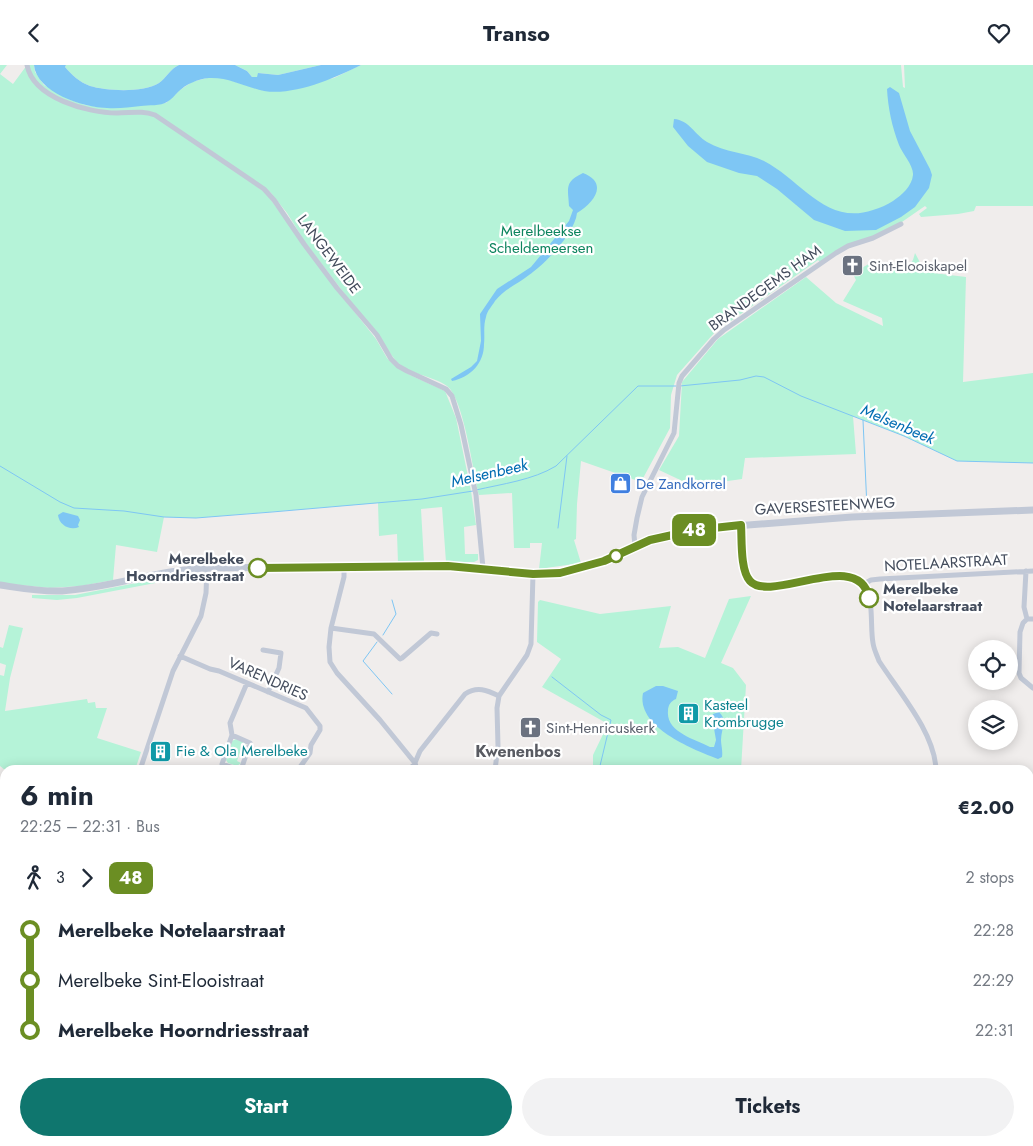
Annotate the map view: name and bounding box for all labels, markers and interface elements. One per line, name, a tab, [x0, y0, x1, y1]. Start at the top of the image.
text: Transo	[483, 17, 550, 49]
icon: back	[20, 19, 48, 47]
icon: heart	[985, 19, 1013, 47]
street label: LANGEWEIDE	[292, 210, 366, 298]
park label: Merelbeekse Scheldemeersen	[489, 220, 593, 259]
street label: BRANDEGEMS HAM	[704, 240, 826, 336]
church icon: Sint-Elooiskapel	[841, 254, 865, 278]
place label: Sint-Elooiskapel	[869, 255, 967, 277]
water label: Melsenbeek	[857, 398, 940, 450]
water label: Melsenbeek	[448, 453, 531, 493]
shop icon: De Zandkorrel	[608, 472, 632, 496]
place label: De Zandkorrel	[636, 473, 726, 495]
street label: GAVERSESTEENWEG	[754, 491, 896, 521]
line badge: 48	[672, 514, 716, 546]
text: 48	[682, 517, 706, 543]
place label: Merelbeke Hoorndriesstraat	[126, 548, 244, 587]
unlabelled marker	[609, 549, 623, 563]
street label: NOTELAARSTRAAT	[884, 549, 1008, 577]
marker: Merelbeke Hoorndriesstraat	[248, 558, 268, 578]
place label: Merelbeke Notelaarstraat	[883, 578, 982, 617]
marker: Merelbeke Notelaarstraat	[859, 588, 879, 608]
map controls	[968, 640, 1018, 750]
button: locate	[968, 640, 1018, 690]
street label: VARENDRIES	[225, 652, 311, 706]
place label: Kasteel Krombrugge	[704, 694, 784, 733]
button: layers	[968, 700, 1018, 750]
building icon: Kasteel Krombrugge	[676, 702, 700, 726]
church icon: Sint-Henricuskerk	[518, 716, 542, 740]
place label: Sint-Henricuskerk	[546, 717, 655, 739]
building icon: Fie & Ola Merelbeke	[148, 739, 172, 763]
place label: Fie & Ola Merelbeke	[176, 740, 308, 762]
district label: Kwenenbos	[475, 740, 561, 763]
text: 6 min	[20, 775, 94, 816]
text: €2.00	[958, 794, 1014, 821]
text: 22:25 – 22:31 · Bus	[20, 815, 160, 838]
icon: walk	[20, 864, 48, 892]
icon: forward	[73, 864, 101, 892]
text: 48	[119, 865, 143, 891]
text: 3	[56, 866, 65, 889]
text: 2 stops	[966, 866, 1014, 889]
text: Merelbeke Notelaarstraat	[58, 917, 285, 944]
text: 22:28	[973, 919, 1014, 942]
text: Merelbeke Sint-Elooistraat	[58, 967, 264, 994]
text: 22:29	[973, 969, 1014, 992]
text: Merelbeke Hoorndriesstraat	[58, 1017, 309, 1044]
text: 22:31	[975, 1019, 1014, 1042]
button: Start	[20, 1078, 512, 1136]
button: Tickets	[522, 1078, 1014, 1136]

